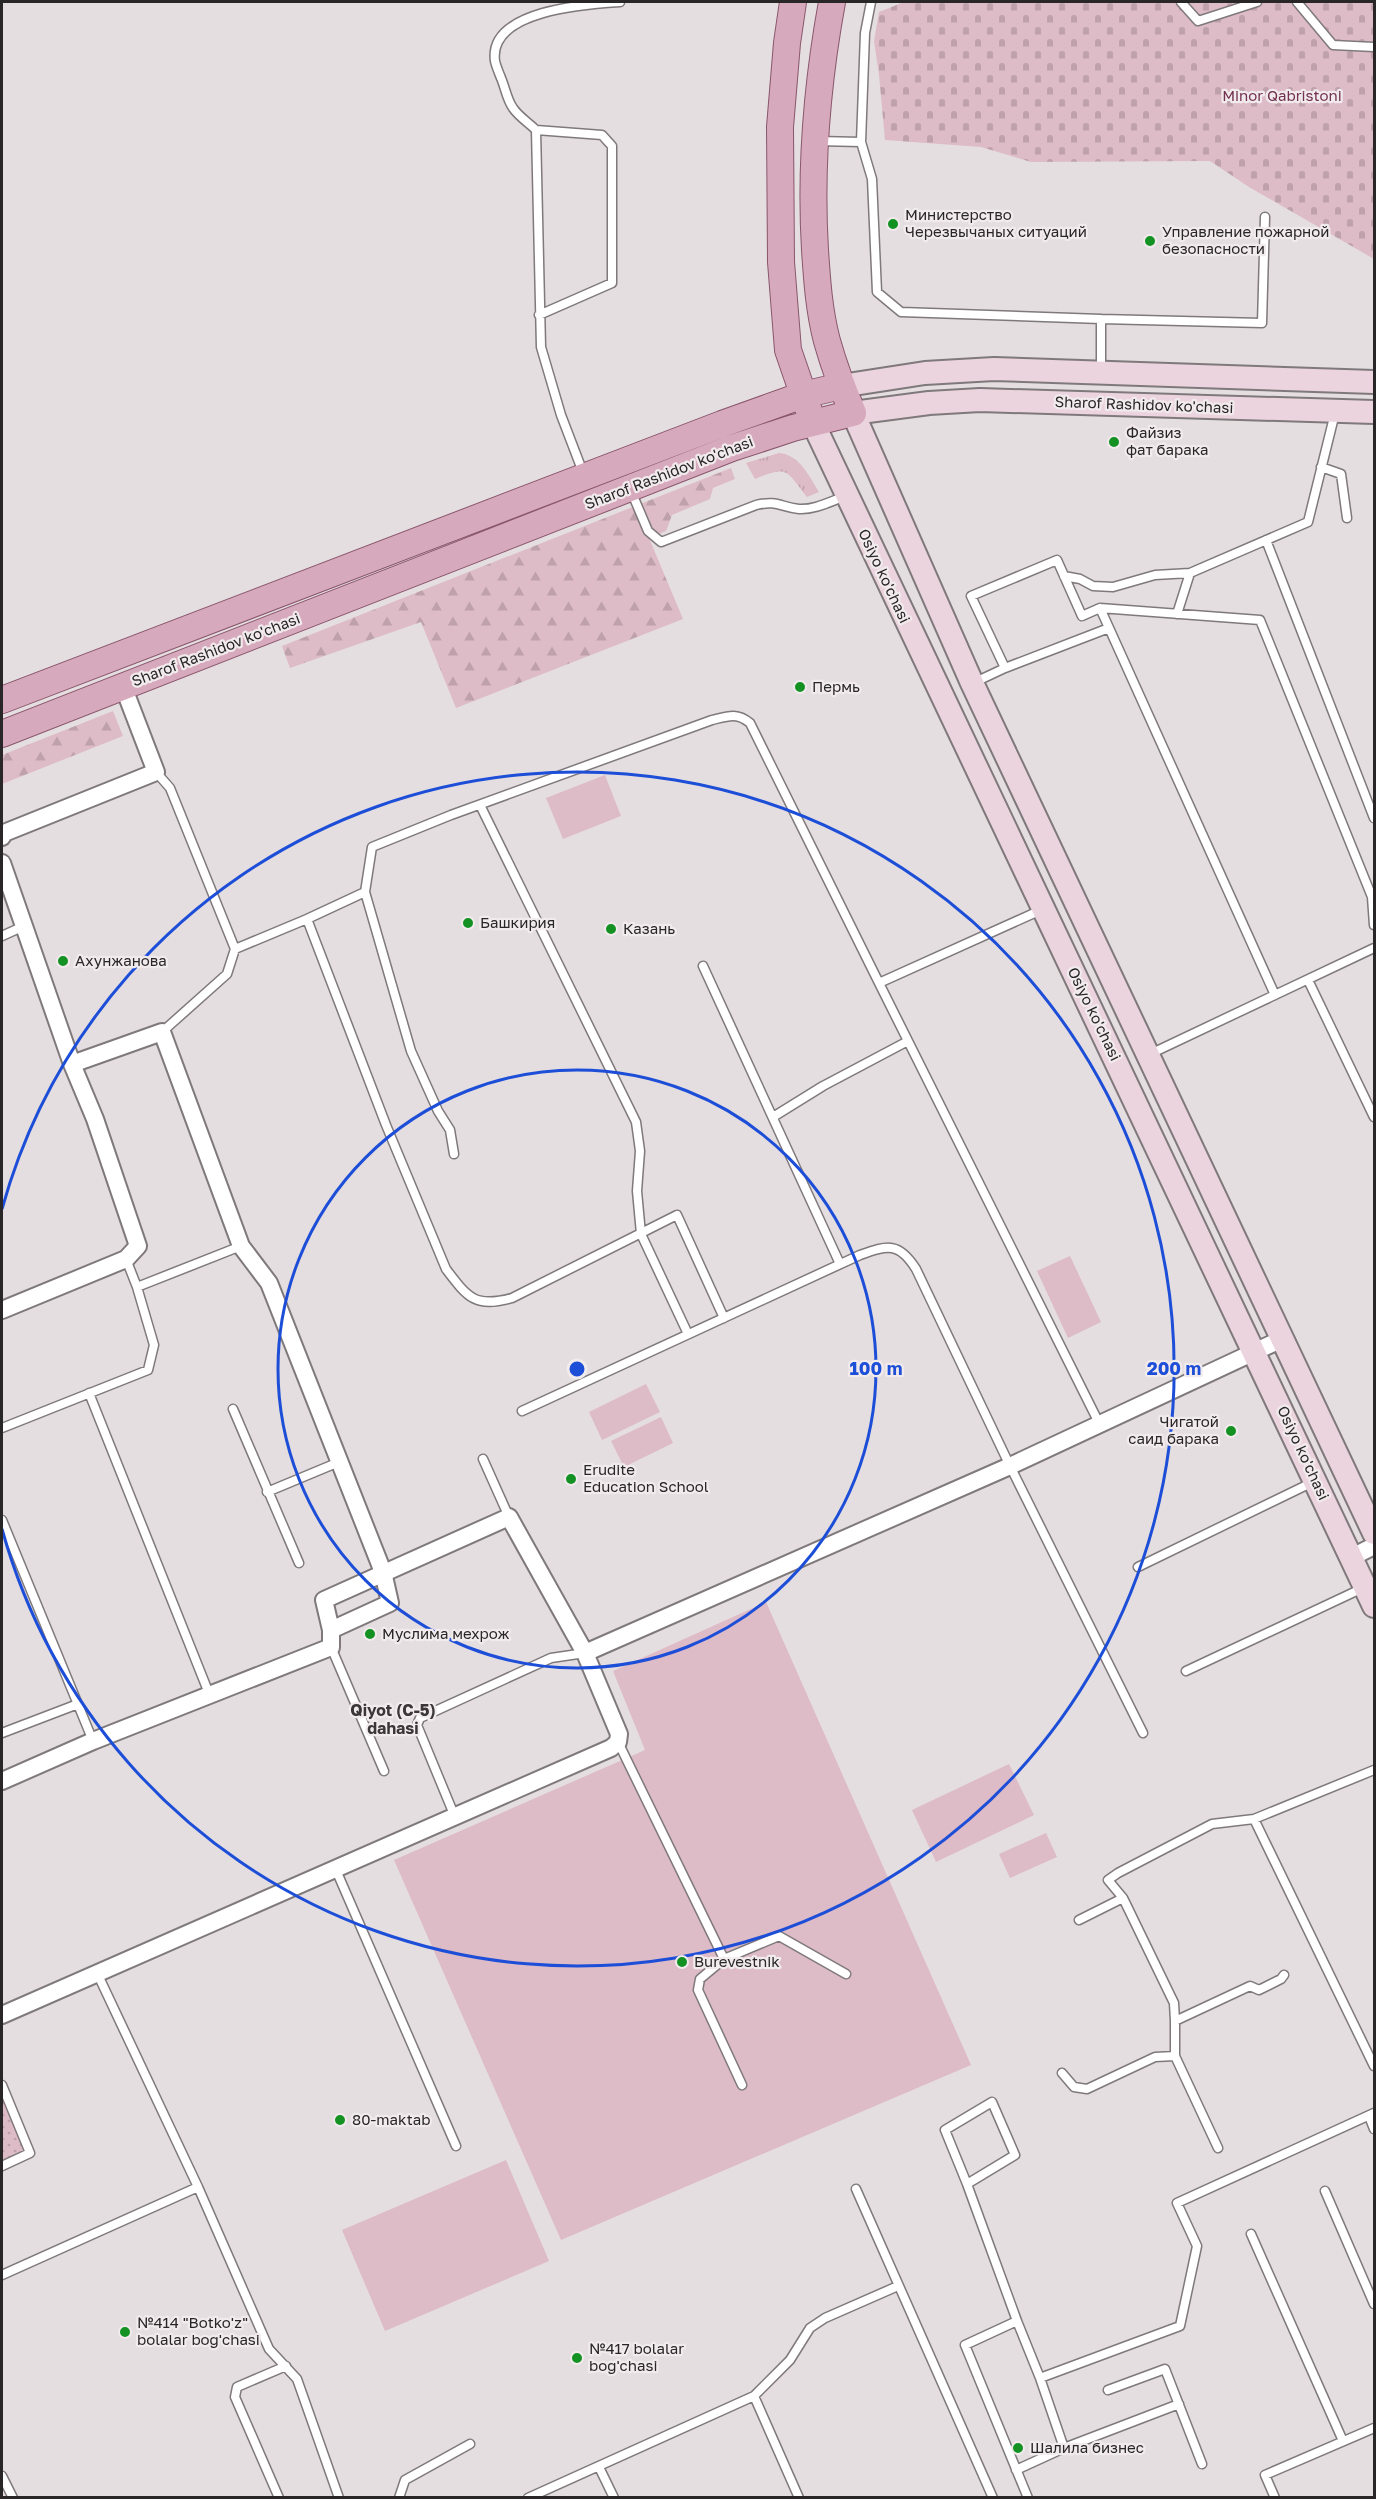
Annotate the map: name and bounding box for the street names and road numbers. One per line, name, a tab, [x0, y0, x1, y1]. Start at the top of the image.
street label: Sharof Rashidov ko'chasi	[1054, 392, 1234, 416]
street label: Sharof Rashidov ko'chasi	[582, 432, 755, 513]
street label: Osiyo ko'chasi	[855, 526, 915, 626]
street label: Sharof Rashidov ko'chasi	[129, 609, 302, 690]
street label: Osiyo ko'chasi	[1064, 964, 1125, 1063]
street label: Osiyo ko'chasi	[1274, 1403, 1334, 1503]

